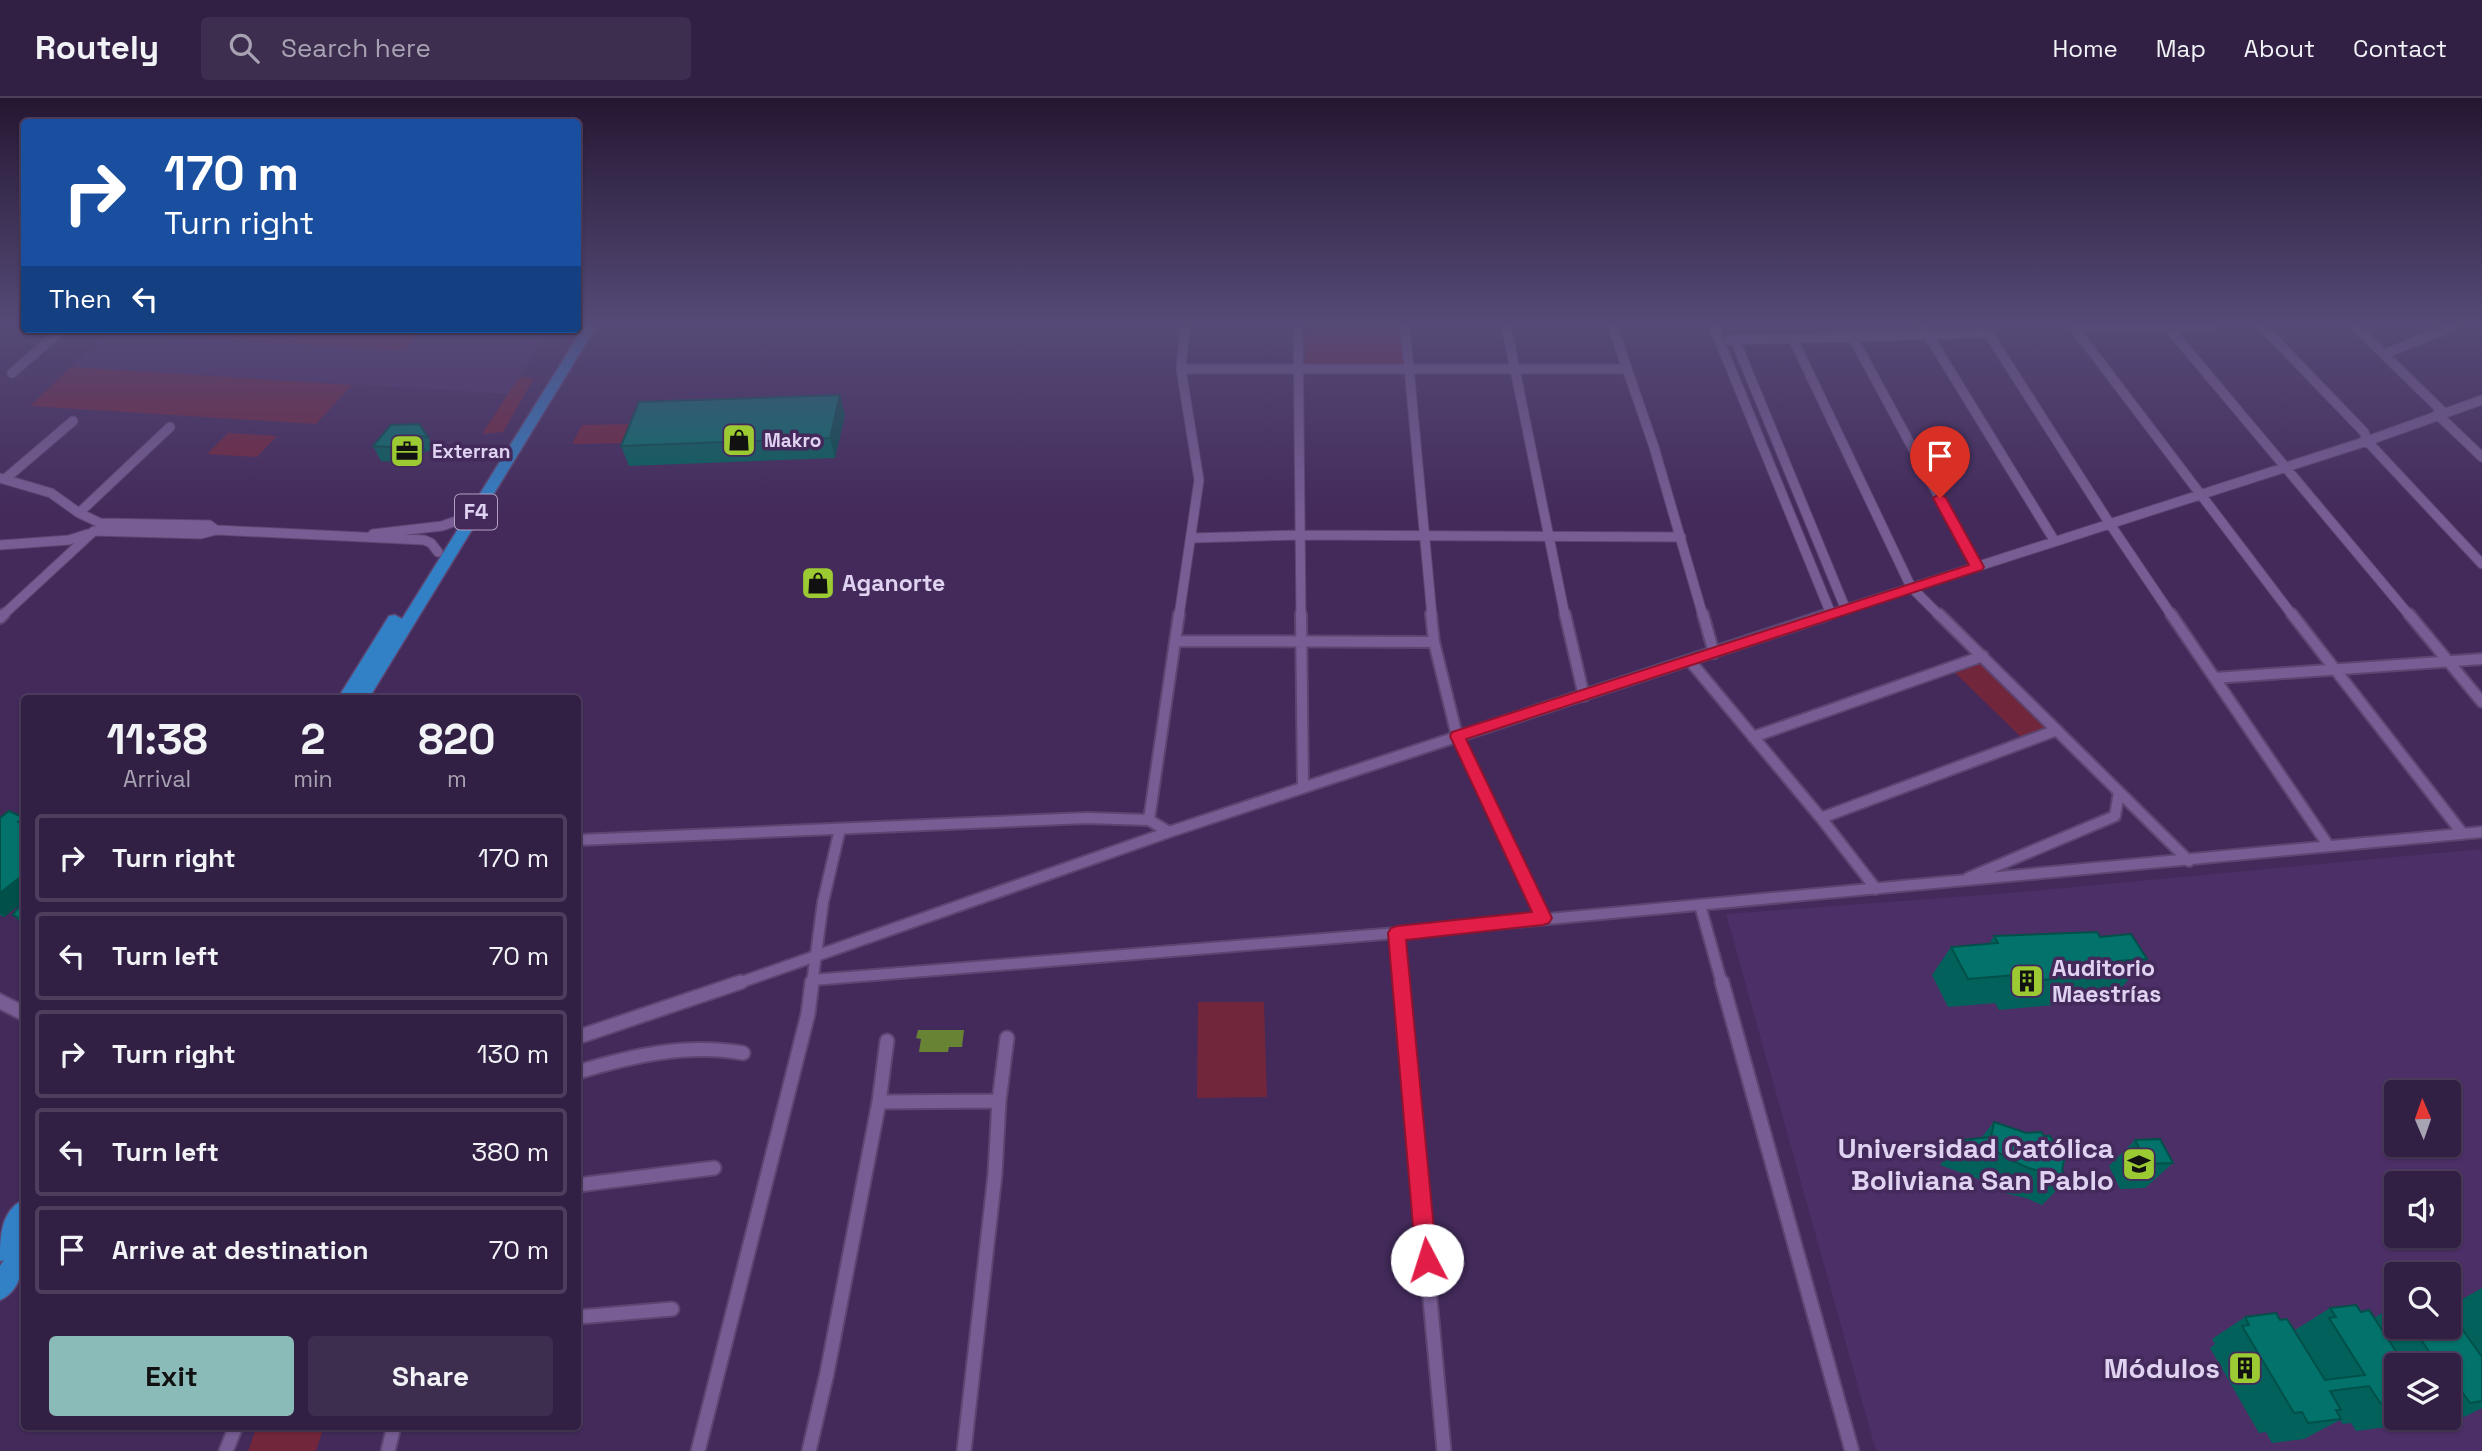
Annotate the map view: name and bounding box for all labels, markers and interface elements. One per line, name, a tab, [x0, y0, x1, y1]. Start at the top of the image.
search box	[201, 17, 691, 80]
text: Routely	[35, 27, 159, 69]
icon: search	[225, 29, 263, 67]
text: Search here	[281, 31, 431, 65]
text: Home	[2052, 33, 2118, 64]
text: Map	[2156, 33, 2206, 64]
text: About	[2244, 33, 2315, 64]
text: Contact	[2353, 33, 2447, 64]
text: 170 m	[164, 142, 299, 204]
icon: right	[49, 147, 140, 238]
text: Turn right	[164, 203, 314, 243]
icon: left	[126, 280, 164, 318]
text: Then	[49, 282, 112, 316]
shop icon: Makro	[720, 421, 758, 459]
pin	[1910, 426, 1970, 498]
place label: Makro	[764, 428, 821, 453]
office icon: Exterran	[388, 432, 426, 470]
icon: arrive	[1921, 437, 1959, 475]
place label: Exterran	[432, 439, 511, 464]
road number: F4	[455, 494, 497, 530]
shop icon: Aganorte	[799, 564, 837, 602]
place label: Aganorte	[842, 568, 945, 598]
text: 11:38	[106, 713, 208, 766]
text: 2	[300, 713, 325, 766]
text: 820	[418, 713, 496, 766]
text: Arrival	[123, 764, 191, 794]
text: min	[293, 764, 333, 794]
text: m	[447, 764, 467, 794]
icon: right	[53, 839, 91, 877]
text: Turn right	[112, 841, 236, 875]
text: 170 m	[478, 841, 549, 875]
icon: left	[53, 937, 91, 975]
text: Turn left	[112, 939, 219, 973]
text: 70 m	[489, 939, 549, 973]
place label: Auditorio Maestrías	[2052, 953, 2161, 1009]
building icon: Auditorio Maestrías	[2008, 962, 2046, 1000]
icon: right	[53, 1035, 91, 1073]
text: Turn right	[112, 1037, 236, 1071]
text: 130 m	[477, 1037, 549, 1071]
north arrow	[2384, 1080, 2460, 1157]
map controls	[2384, 1080, 2461, 1430]
place label: Universidad Católica Boliviana San Pablo	[1838, 1130, 2114, 1198]
icon: left	[53, 1133, 91, 1171]
text: Turn left	[112, 1135, 219, 1169]
text: 380 m	[471, 1135, 549, 1169]
school or university icon: Universidad Católica Boliviana San Pablo	[2120, 1145, 2158, 1183]
button: sound	[2384, 1171, 2461, 1248]
position arrow	[1390, 1223, 1464, 1297]
icon: arrive	[53, 1231, 91, 1269]
text: Arrive at destination	[112, 1233, 369, 1267]
text: 70 m	[489, 1233, 549, 1267]
button: search	[2384, 1262, 2461, 1339]
button: Exit	[49, 1336, 294, 1416]
button: Share	[308, 1336, 553, 1416]
building icon: Módulos	[2226, 1349, 2264, 1387]
place label: Módulos	[2104, 1350, 2220, 1386]
button: layers	[2384, 1353, 2461, 1430]

